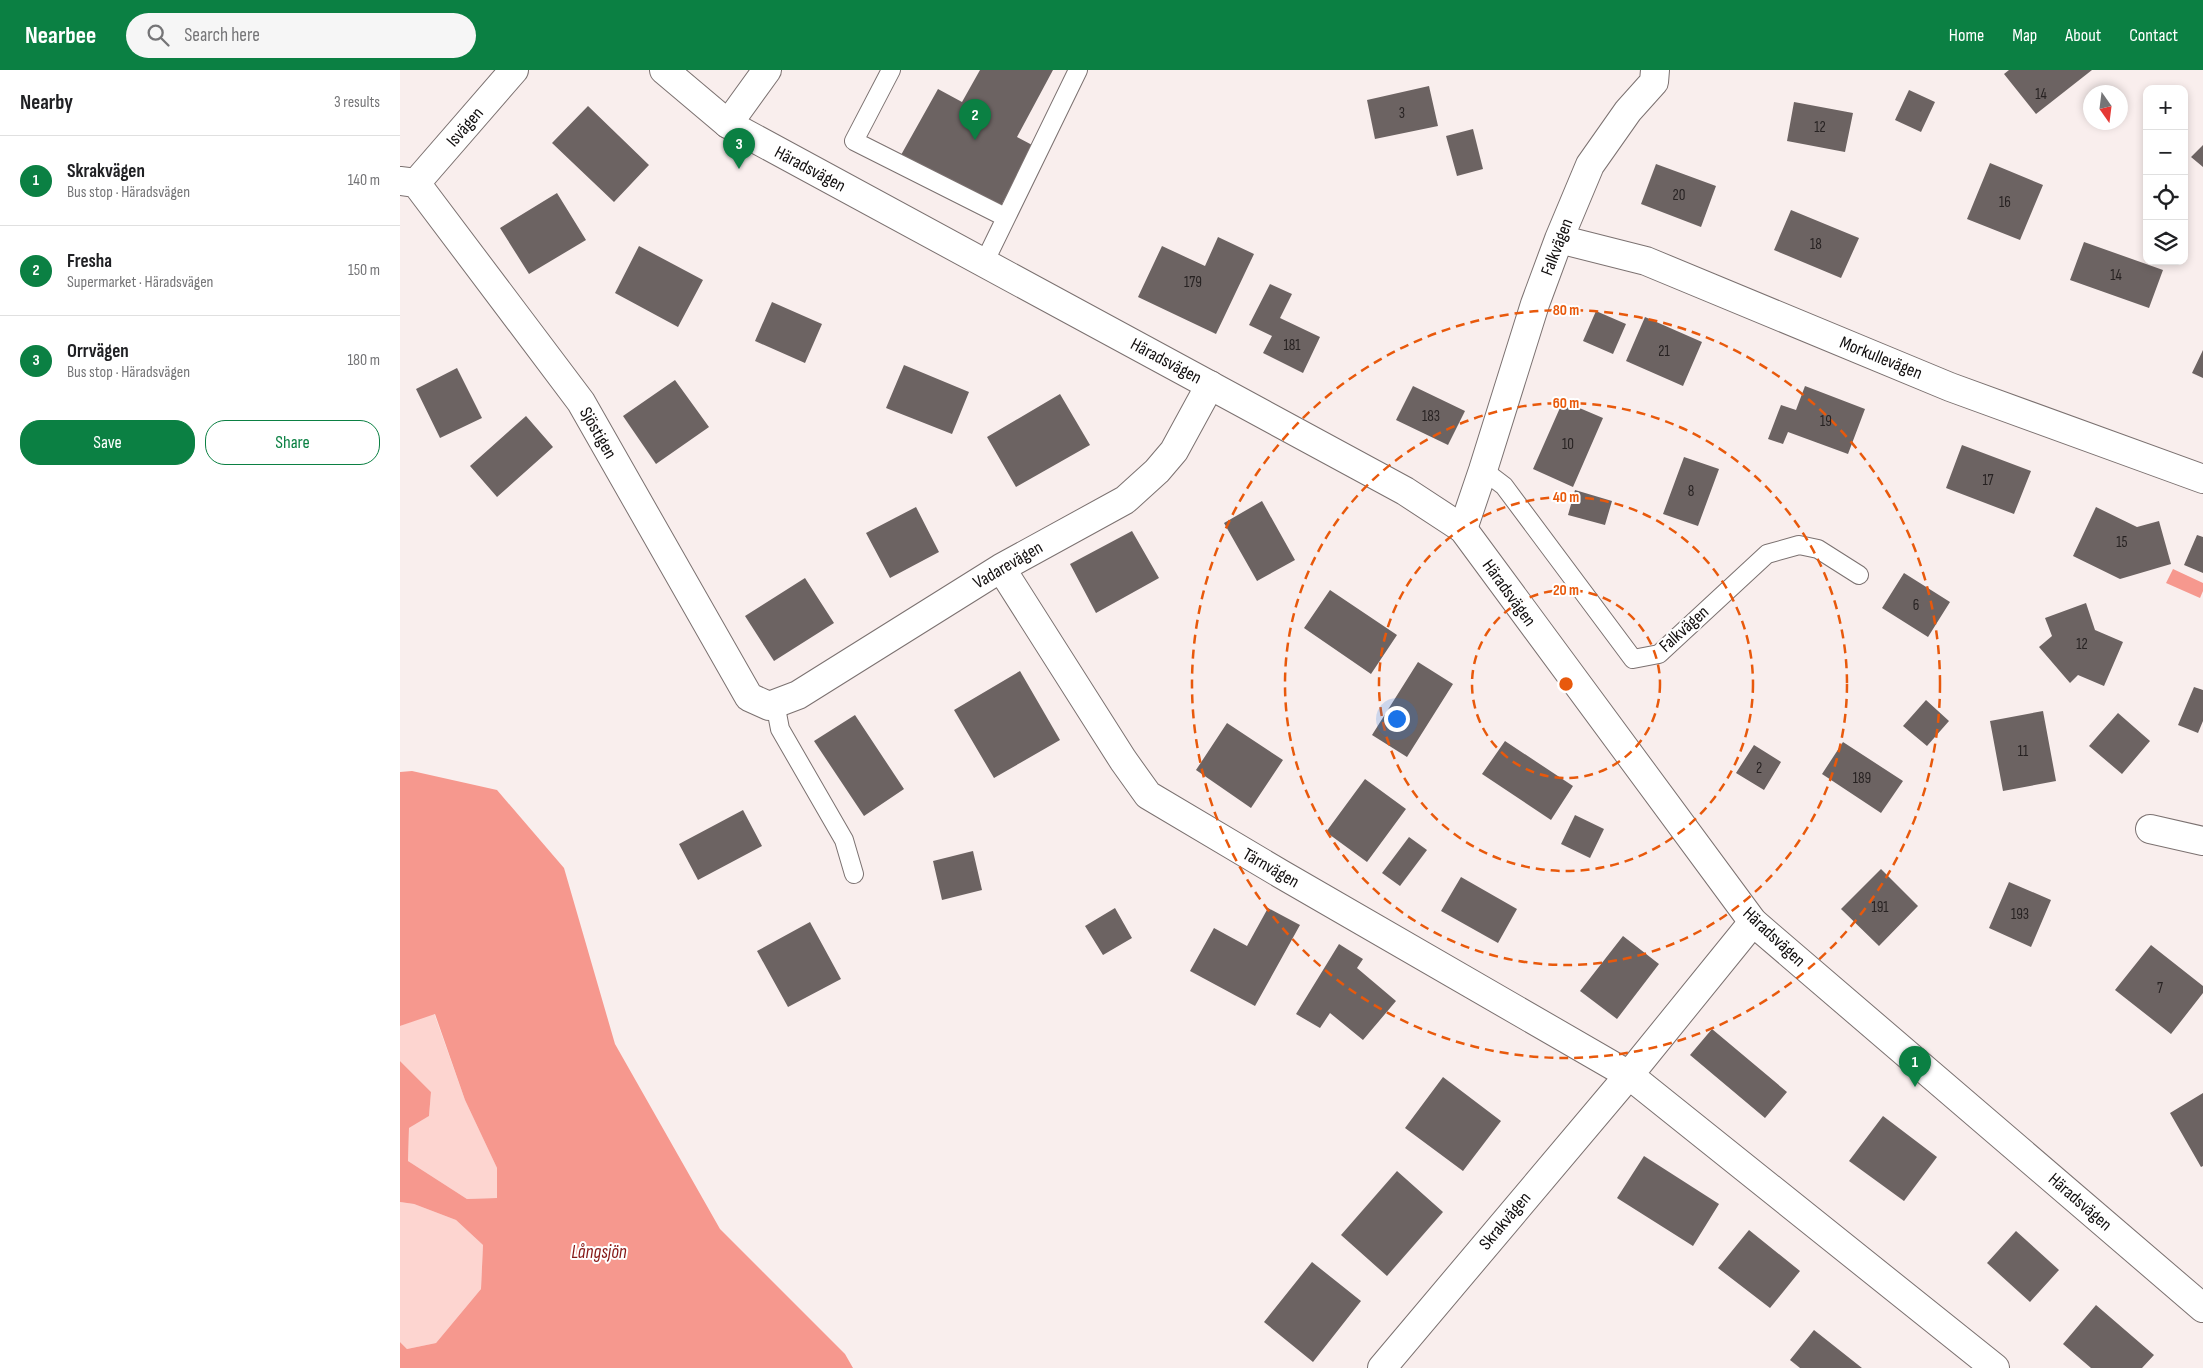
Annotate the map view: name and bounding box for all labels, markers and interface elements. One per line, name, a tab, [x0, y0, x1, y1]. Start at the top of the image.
search box	[126, 13, 476, 58]
text: Nearbee	[25, 21, 96, 50]
icon: search	[144, 21, 172, 49]
text: Search here	[184, 24, 260, 47]
text: Home	[1949, 25, 1984, 46]
text: Map	[2012, 25, 2037, 46]
text: About	[2065, 25, 2101, 46]
text: Contact	[2129, 25, 2178, 46]
house number: 14	[2035, 85, 2047, 104]
north arrow	[2083, 85, 2128, 130]
map controls	[2143, 85, 2188, 265]
button: +	[2143, 85, 2188, 130]
text: Nearby	[20, 90, 73, 115]
text: 3 results	[334, 93, 380, 112]
pin: 2	[959, 99, 991, 140]
street label: Isvägen	[442, 103, 488, 151]
house number: 3	[1399, 104, 1405, 123]
house number: 12	[1814, 118, 1826, 137]
pin: 3	[723, 128, 755, 169]
button: −	[2143, 130, 2188, 175]
street label: Häradsvägen	[771, 142, 849, 196]
text: Skrakvägen	[67, 160, 145, 183]
text: 1	[33, 171, 39, 190]
text: 140 m	[348, 171, 380, 190]
button: locate	[2143, 175, 2188, 220]
text: Bus stop · Häradsvägen	[67, 183, 190, 202]
house number: 20	[1673, 186, 1685, 205]
house number: 16	[1999, 193, 2011, 212]
street label: Falkvägen	[1537, 216, 1577, 278]
button: layers	[2143, 220, 2188, 265]
house number: 18	[1810, 235, 1822, 254]
text: Fresha	[67, 250, 112, 273]
text: 2	[32, 261, 40, 280]
text: 150 m	[348, 261, 380, 280]
house number: 14	[2110, 266, 2122, 285]
text: Supermarket · Häradsvägen	[67, 273, 213, 292]
house number: 179	[1184, 273, 1202, 292]
text: 80 m	[1553, 301, 1579, 320]
street label: Morkullevägen	[1837, 332, 1925, 384]
street label: Häradsvägen	[1127, 334, 1205, 388]
house number: 181	[1283, 336, 1301, 355]
text: Orrvägen	[67, 340, 129, 363]
house number: 21	[1658, 342, 1670, 361]
text: 3	[32, 351, 40, 370]
text: 180 m	[347, 351, 380, 370]
text: Bus stop · Häradsvägen	[67, 363, 190, 382]
text: 60 m	[1553, 394, 1579, 413]
street label: Sjöstigen	[575, 404, 621, 462]
house number: 183	[1422, 407, 1440, 426]
house number: 19	[1820, 412, 1832, 431]
button: Save	[20, 420, 195, 465]
button: Share	[205, 420, 380, 465]
house number: 10	[1562, 435, 1574, 454]
house number: 17	[1982, 471, 1994, 490]
house number: 8	[1688, 482, 1694, 501]
text: 40 m	[1553, 488, 1579, 507]
house number: 15	[2116, 533, 2128, 552]
street label: Vadarevägen	[970, 537, 1046, 593]
street label: Häradsvägen	[1478, 555, 1540, 631]
text: 20 m	[1553, 581, 1579, 600]
house number: 6	[1913, 596, 1919, 615]
street label: Falkvägen	[1655, 601, 1713, 657]
house number: 12	[2076, 635, 2088, 654]
centre of rings	[1557, 675, 1575, 693]
your location	[1384, 706, 1410, 732]
house number: 11	[2018, 742, 2029, 761]
house number: 2	[1756, 759, 1762, 778]
house number: 189	[1853, 769, 1871, 788]
street label: Tärnvägen	[1239, 844, 1303, 892]
house number: 191	[1871, 898, 1889, 917]
street label: Häradsvägen	[1739, 903, 1809, 971]
house number: 193	[2011, 905, 2029, 924]
house number: 7	[2157, 979, 2163, 998]
pin: 1	[1899, 1046, 1931, 1087]
street label: Häradsvägen	[2044, 1169, 2116, 1235]
street label: Skrakvägen	[1475, 1188, 1535, 1254]
water label: Långsjön	[571, 1241, 627, 1264]

